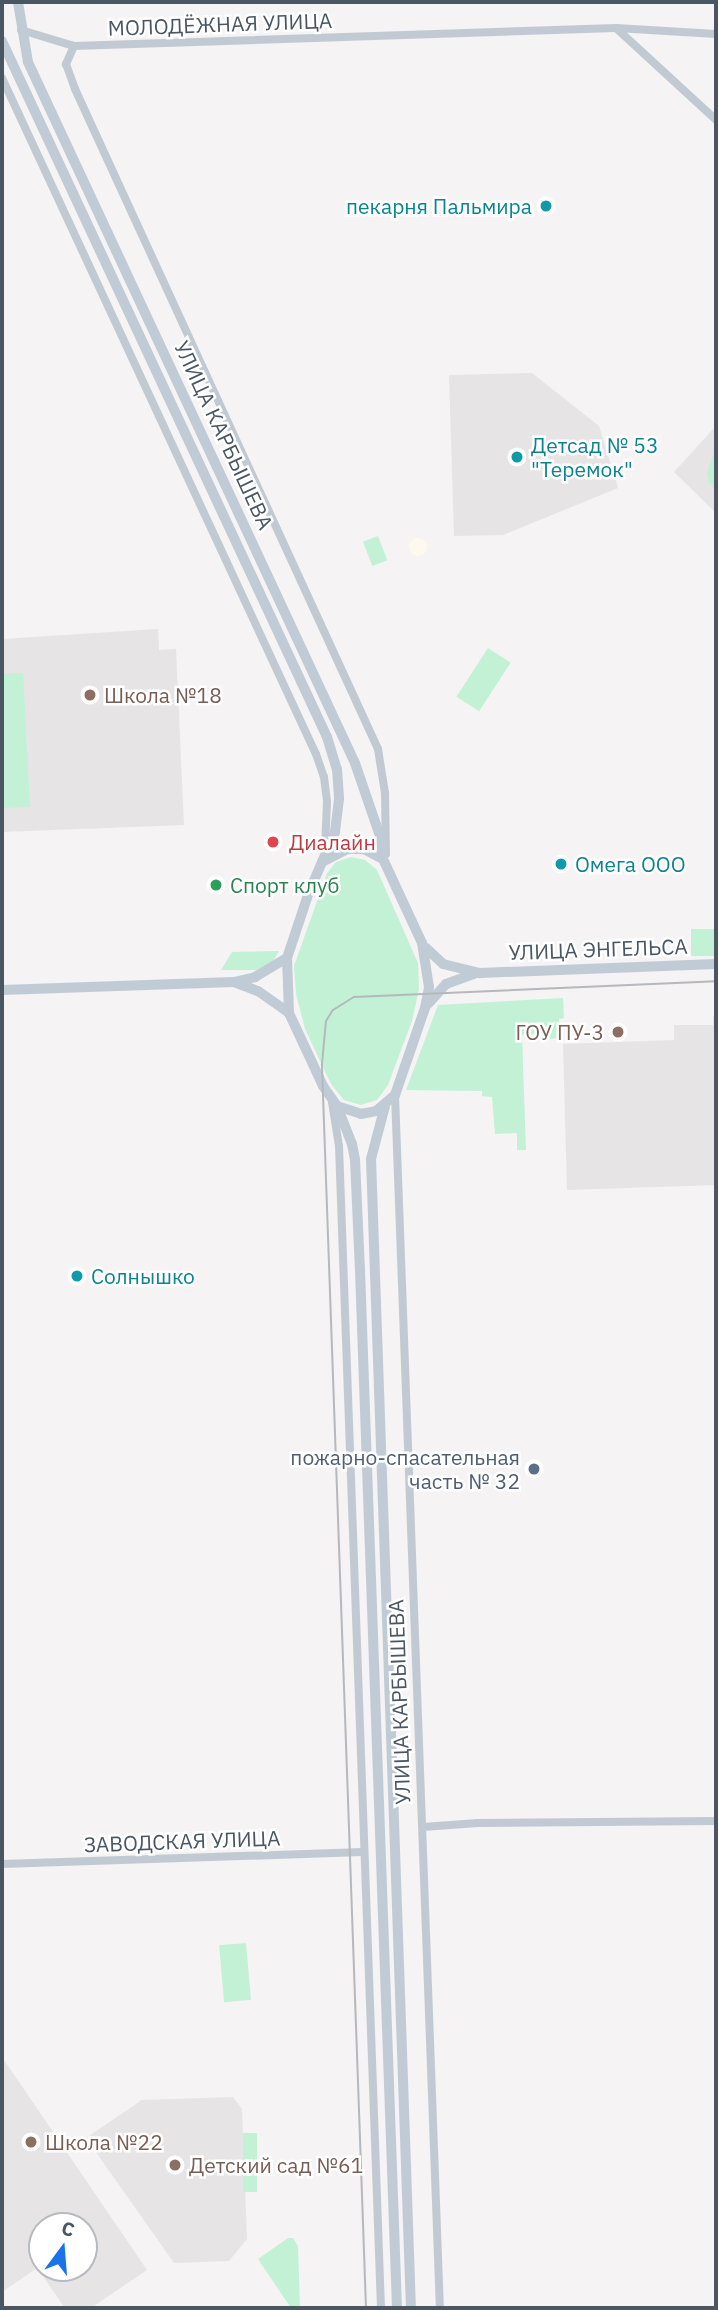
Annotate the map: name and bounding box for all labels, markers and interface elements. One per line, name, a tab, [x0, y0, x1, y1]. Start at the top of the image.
street label: МОЛОДЁЖНАЯ УЛИЦА	[107, 7, 333, 41]
place label: пекарня Пальмира	[346, 193, 532, 219]
marker: пекарня Пальмира	[538, 198, 554, 214]
street label: УЛИЦА КАРБЫШЕВА	[169, 337, 279, 533]
place label: Детсад № 53 "Теремок"	[531, 432, 659, 482]
marker: Детсад № 53 "Теремок"	[509, 449, 525, 465]
place label: Школа №18	[104, 682, 222, 708]
marker: Школа №18	[82, 687, 98, 703]
place label: Диалайн	[289, 829, 376, 855]
marker: Диалайн	[263, 832, 283, 852]
place label: Омега ООО	[575, 851, 686, 877]
marker: Омега ООО	[553, 856, 569, 872]
place label: Спорт клуб	[230, 872, 339, 898]
marker: Спорт клуб	[208, 877, 224, 893]
street label: УЛИЦА ЭНГЕЛЬСА	[508, 933, 688, 965]
place label: ГОУ ПУ-3	[515, 1019, 604, 1045]
marker: ГОУ ПУ-3	[610, 1024, 626, 1040]
place label: Солнышко	[91, 1263, 195, 1289]
marker: Солнышко	[69, 1268, 85, 1284]
place label: пожарно-спасательная часть № 32	[290, 1444, 520, 1494]
marker: пожарно-спасательная часть № 32	[526, 1461, 542, 1477]
street label: УЛИЦА КАРБЫШЕВА	[383, 1599, 415, 1805]
street label: ЗАВОДСКАЯ УЛИЦА	[83, 1825, 281, 1857]
place label: Школа №22	[45, 2129, 163, 2155]
marker: Школа №22	[23, 2134, 39, 2150]
place label: Детский сад №61	[189, 2152, 363, 2178]
marker: Детский сад №61	[167, 2157, 183, 2173]
north arrow	[28, 2212, 98, 2282]
text: С	[59, 2215, 77, 2242]

